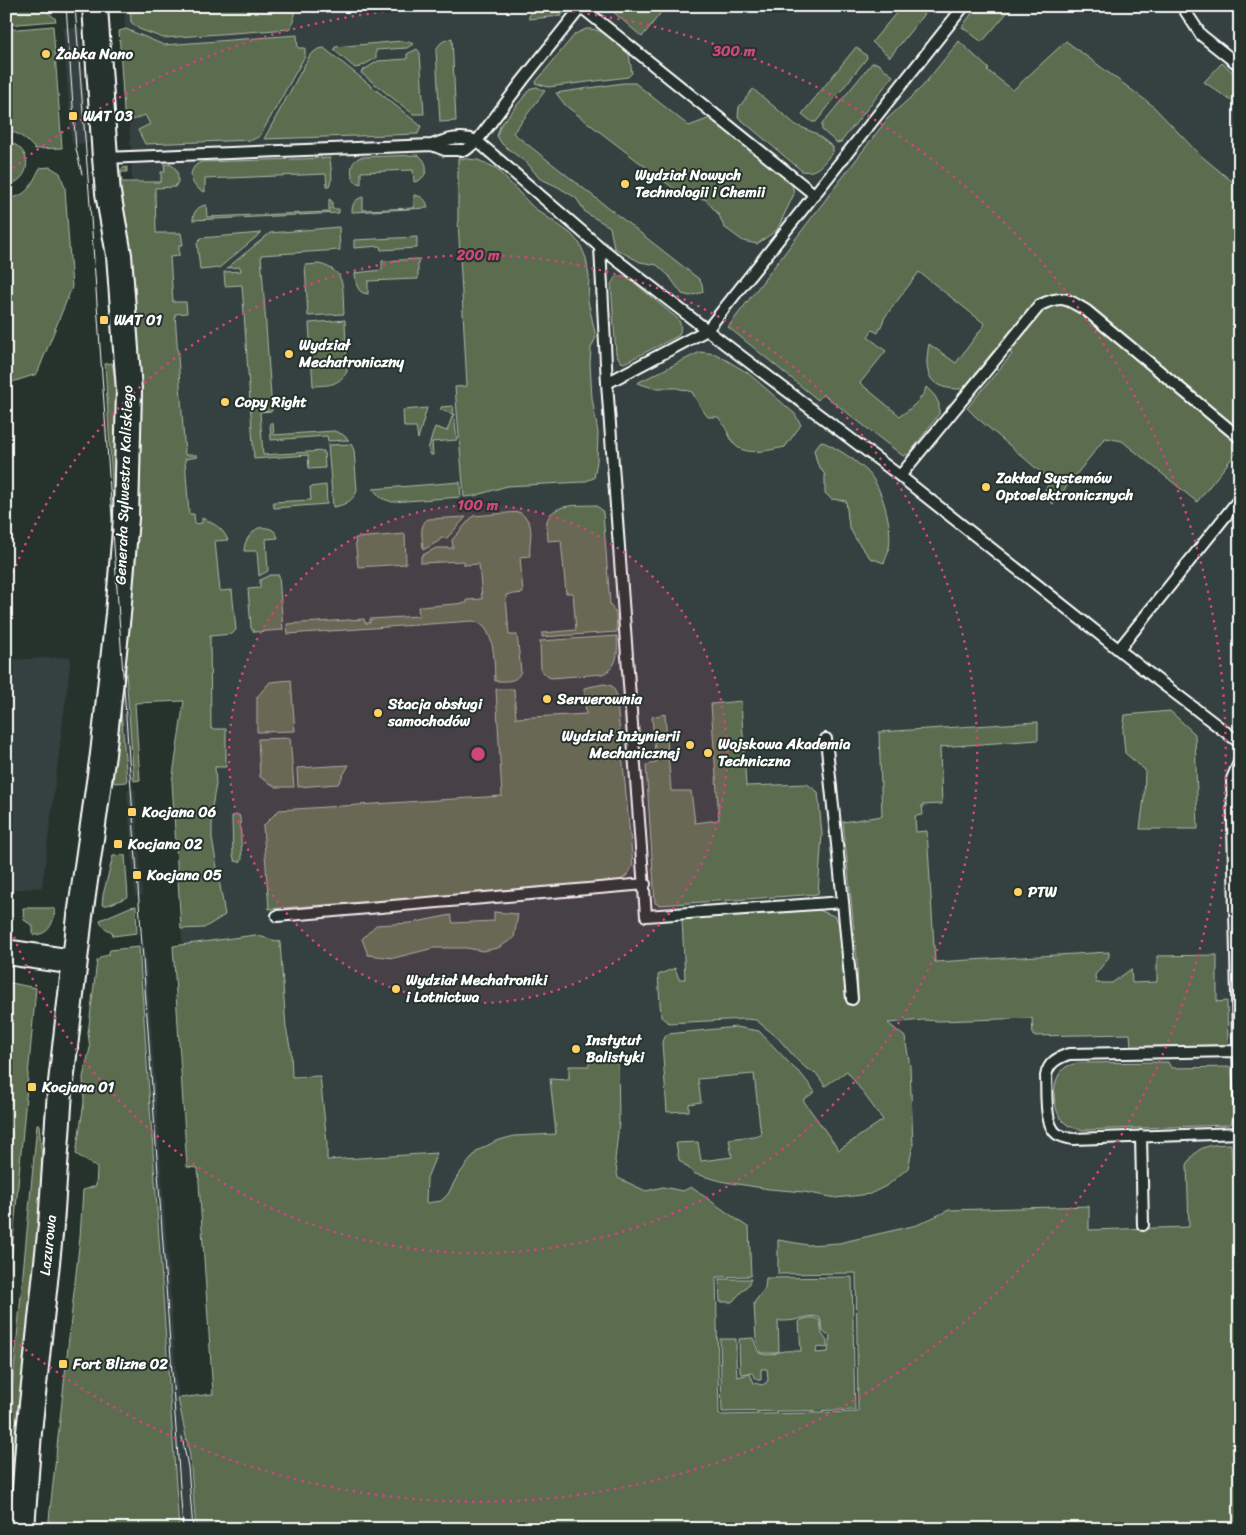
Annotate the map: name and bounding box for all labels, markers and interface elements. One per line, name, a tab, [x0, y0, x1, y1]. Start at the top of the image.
text: 300 m	[712, 38, 756, 64]
place label: Żabka Nano	[55, 41, 133, 67]
marker: Żabka Nano	[40, 48, 52, 60]
place label: WAT 03	[83, 103, 134, 129]
marker: WAT 03	[67, 110, 79, 122]
place label: Wydział Nowych Technologii i Chemii	[635, 162, 766, 205]
marker: Wydział Nowych Technologii i Chemii	[619, 178, 631, 190]
text: 200 m	[455, 242, 500, 268]
place label: WAT 01	[114, 307, 163, 333]
marker: WAT 01	[98, 314, 110, 326]
place label: Wydział Mechatroniczny	[298, 332, 404, 375]
marker: Wydział Mechatroniczny	[283, 348, 295, 360]
street label: Generała Sylwestra Kaliskiego	[108, 384, 140, 585]
place label: Copy Right	[234, 389, 307, 415]
marker: Copy Right	[219, 396, 231, 408]
place label: Zakład Systemów Optoelektronicznych	[995, 465, 1134, 508]
marker: Zakład Systemów Optoelektronicznych	[980, 481, 992, 493]
text: 100 m	[458, 492, 499, 518]
place label: Serwerownia	[556, 686, 643, 712]
place label: Stacja obsługi samochodów	[387, 691, 483, 734]
marker: Serwerownia	[541, 693, 553, 705]
marker: Stacja obsługi samochodów	[372, 707, 384, 719]
place label: Wydział Inżynierii Mechanicznej	[562, 723, 681, 766]
place label: Wojskowa Akademia Techniczna	[718, 731, 851, 774]
marker: Wydział Inżynierii Mechanicznej	[684, 739, 696, 751]
centre of rings	[469, 745, 487, 763]
marker: Wojskowa Akademia Techniczna	[702, 747, 714, 759]
place label: Kocjana 06	[141, 799, 217, 825]
marker: Kocjana 06	[126, 806, 138, 818]
place label: Kocjana 02	[127, 831, 203, 857]
marker: Kocjana 02	[112, 838, 124, 850]
place label: Kocjana 05	[146, 862, 222, 888]
marker: Kocjana 05	[131, 869, 143, 881]
place label: PTW	[1028, 879, 1058, 905]
marker: PTW	[1012, 886, 1024, 898]
place label: Wydział Mechatroniki i Lotnictwa	[406, 967, 548, 1010]
marker: Wydział Mechatroniki i Lotnictwa	[390, 983, 402, 995]
place label: Instytut Balistyki	[585, 1027, 645, 1070]
marker: Instytut Balistyki	[570, 1043, 582, 1055]
place label: Kocjana 01	[41, 1074, 115, 1100]
marker: Kocjana 01	[26, 1081, 38, 1093]
street label: Lazurowa	[32, 1213, 64, 1277]
place label: Fort Blizne 02	[72, 1351, 168, 1377]
marker: Fort Blizne 02	[57, 1358, 69, 1370]

